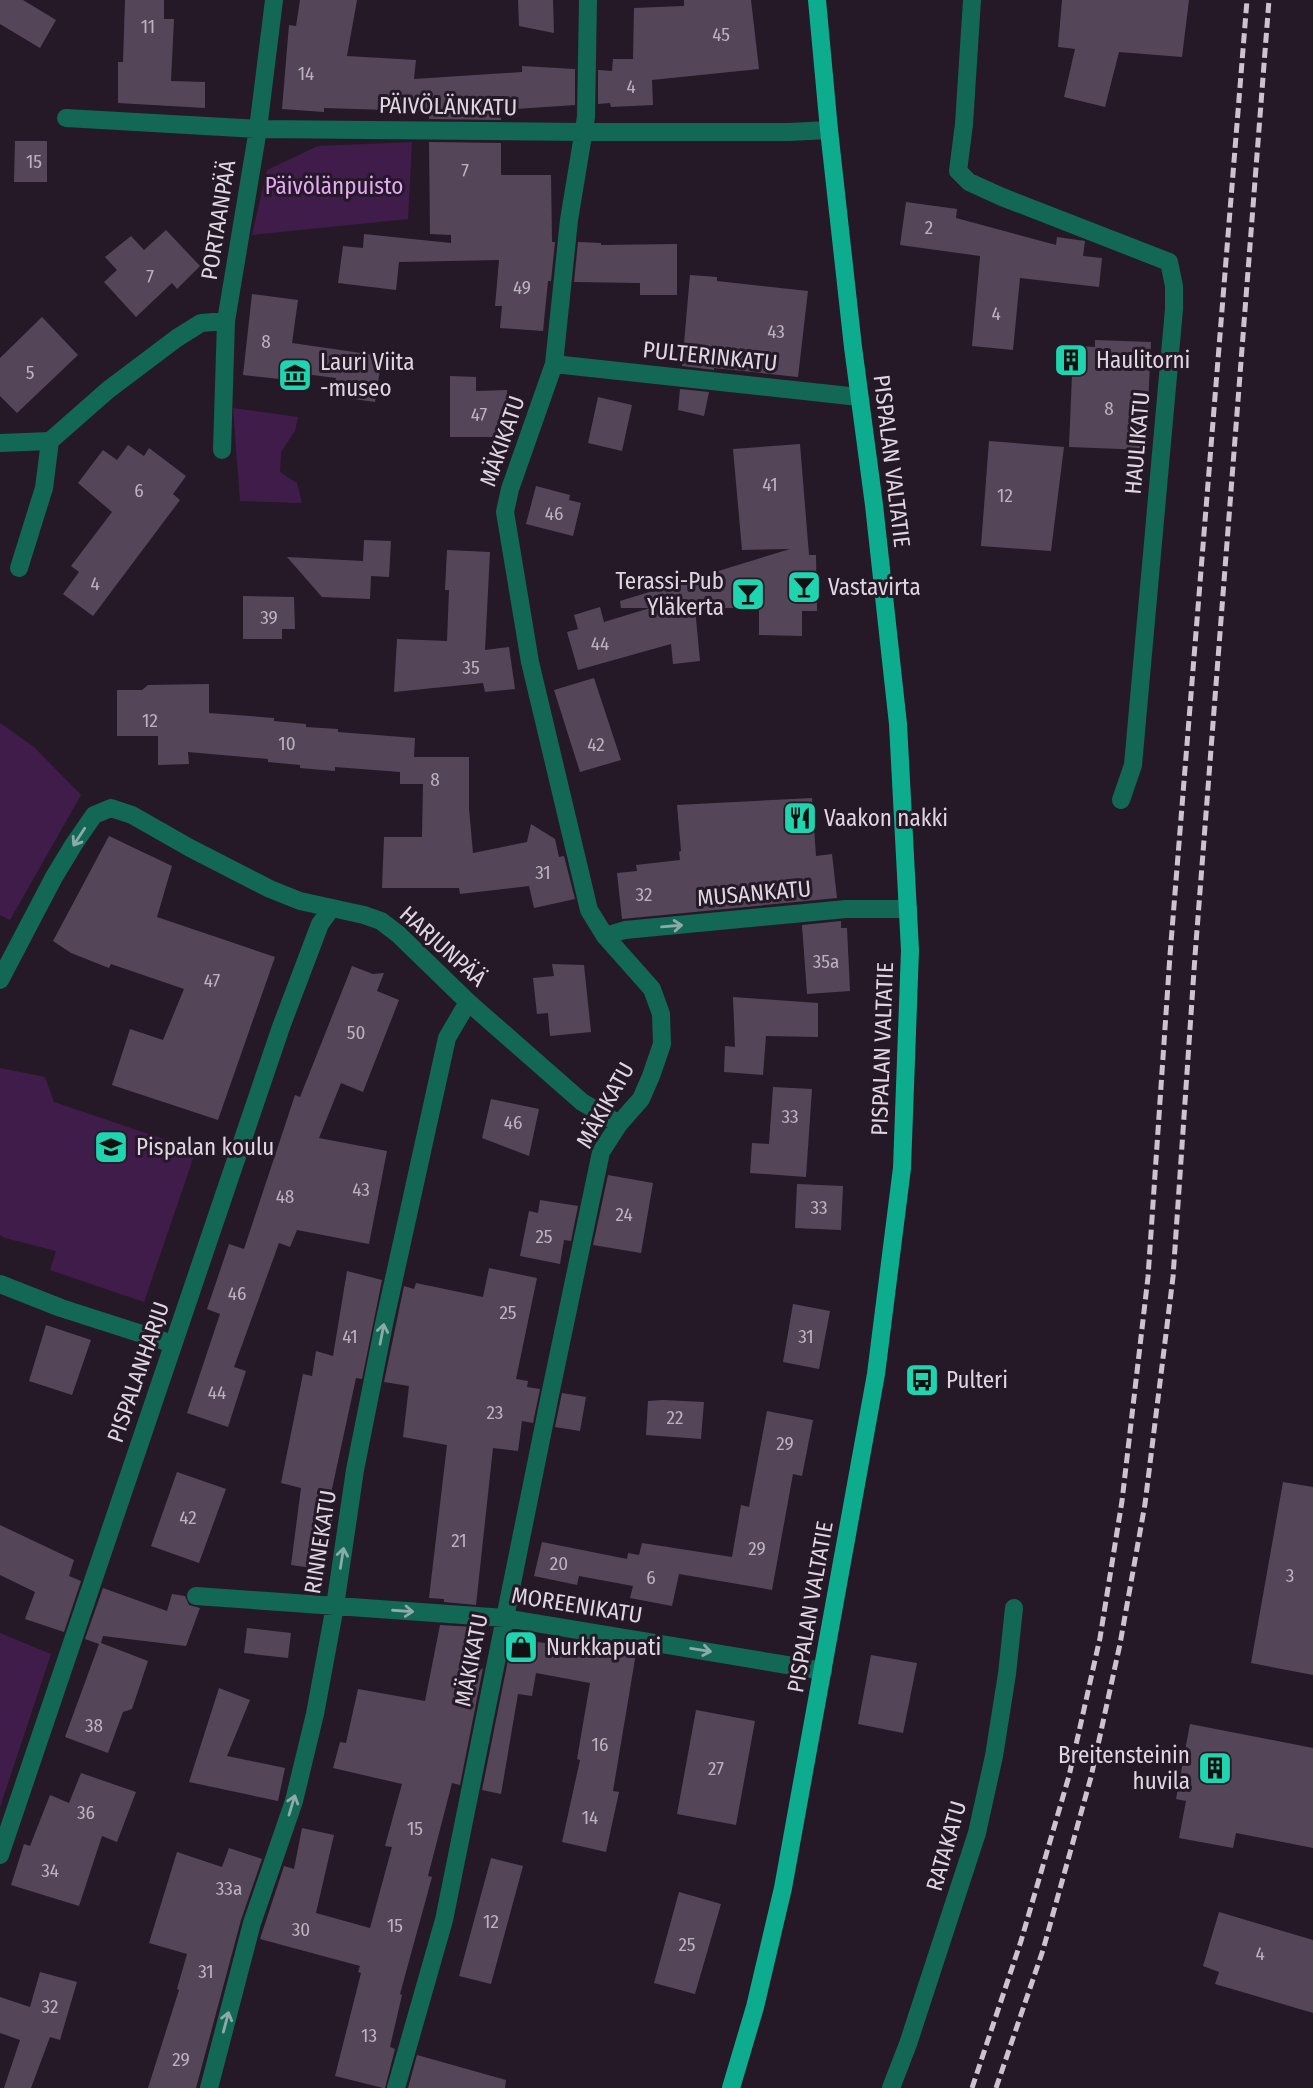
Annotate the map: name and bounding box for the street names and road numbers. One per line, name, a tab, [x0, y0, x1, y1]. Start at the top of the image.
street label: PÄIVÖLÄNKATU	[379, 91, 517, 121]
street label: PORTAANPÄÄ	[195, 158, 241, 282]
street label: PULTERINKATU	[641, 335, 779, 377]
street label: PISPALAN VALTATIE	[868, 373, 916, 549]
street label: HAULIKATU	[1119, 391, 1155, 495]
street label: MÄKIKATU	[473, 392, 531, 490]
street label: MUSANKATU	[696, 874, 812, 912]
street label: HARJUNPÄÄ	[394, 900, 492, 992]
street label: PISPALAN VALTATIE	[865, 962, 899, 1136]
street label: MÄKIKATU	[570, 1057, 640, 1153]
street label: PISPALANHARJU	[101, 1298, 175, 1446]
street label: RINNEKATU	[298, 1488, 342, 1596]
street label: PISPALAN VALTATIE	[781, 1519, 839, 1695]
street label: MOREENIKATU	[510, 1581, 644, 1629]
street label: MÄKIKATU	[448, 1611, 494, 1709]
street label: RATAKATU	[920, 1798, 972, 1894]

